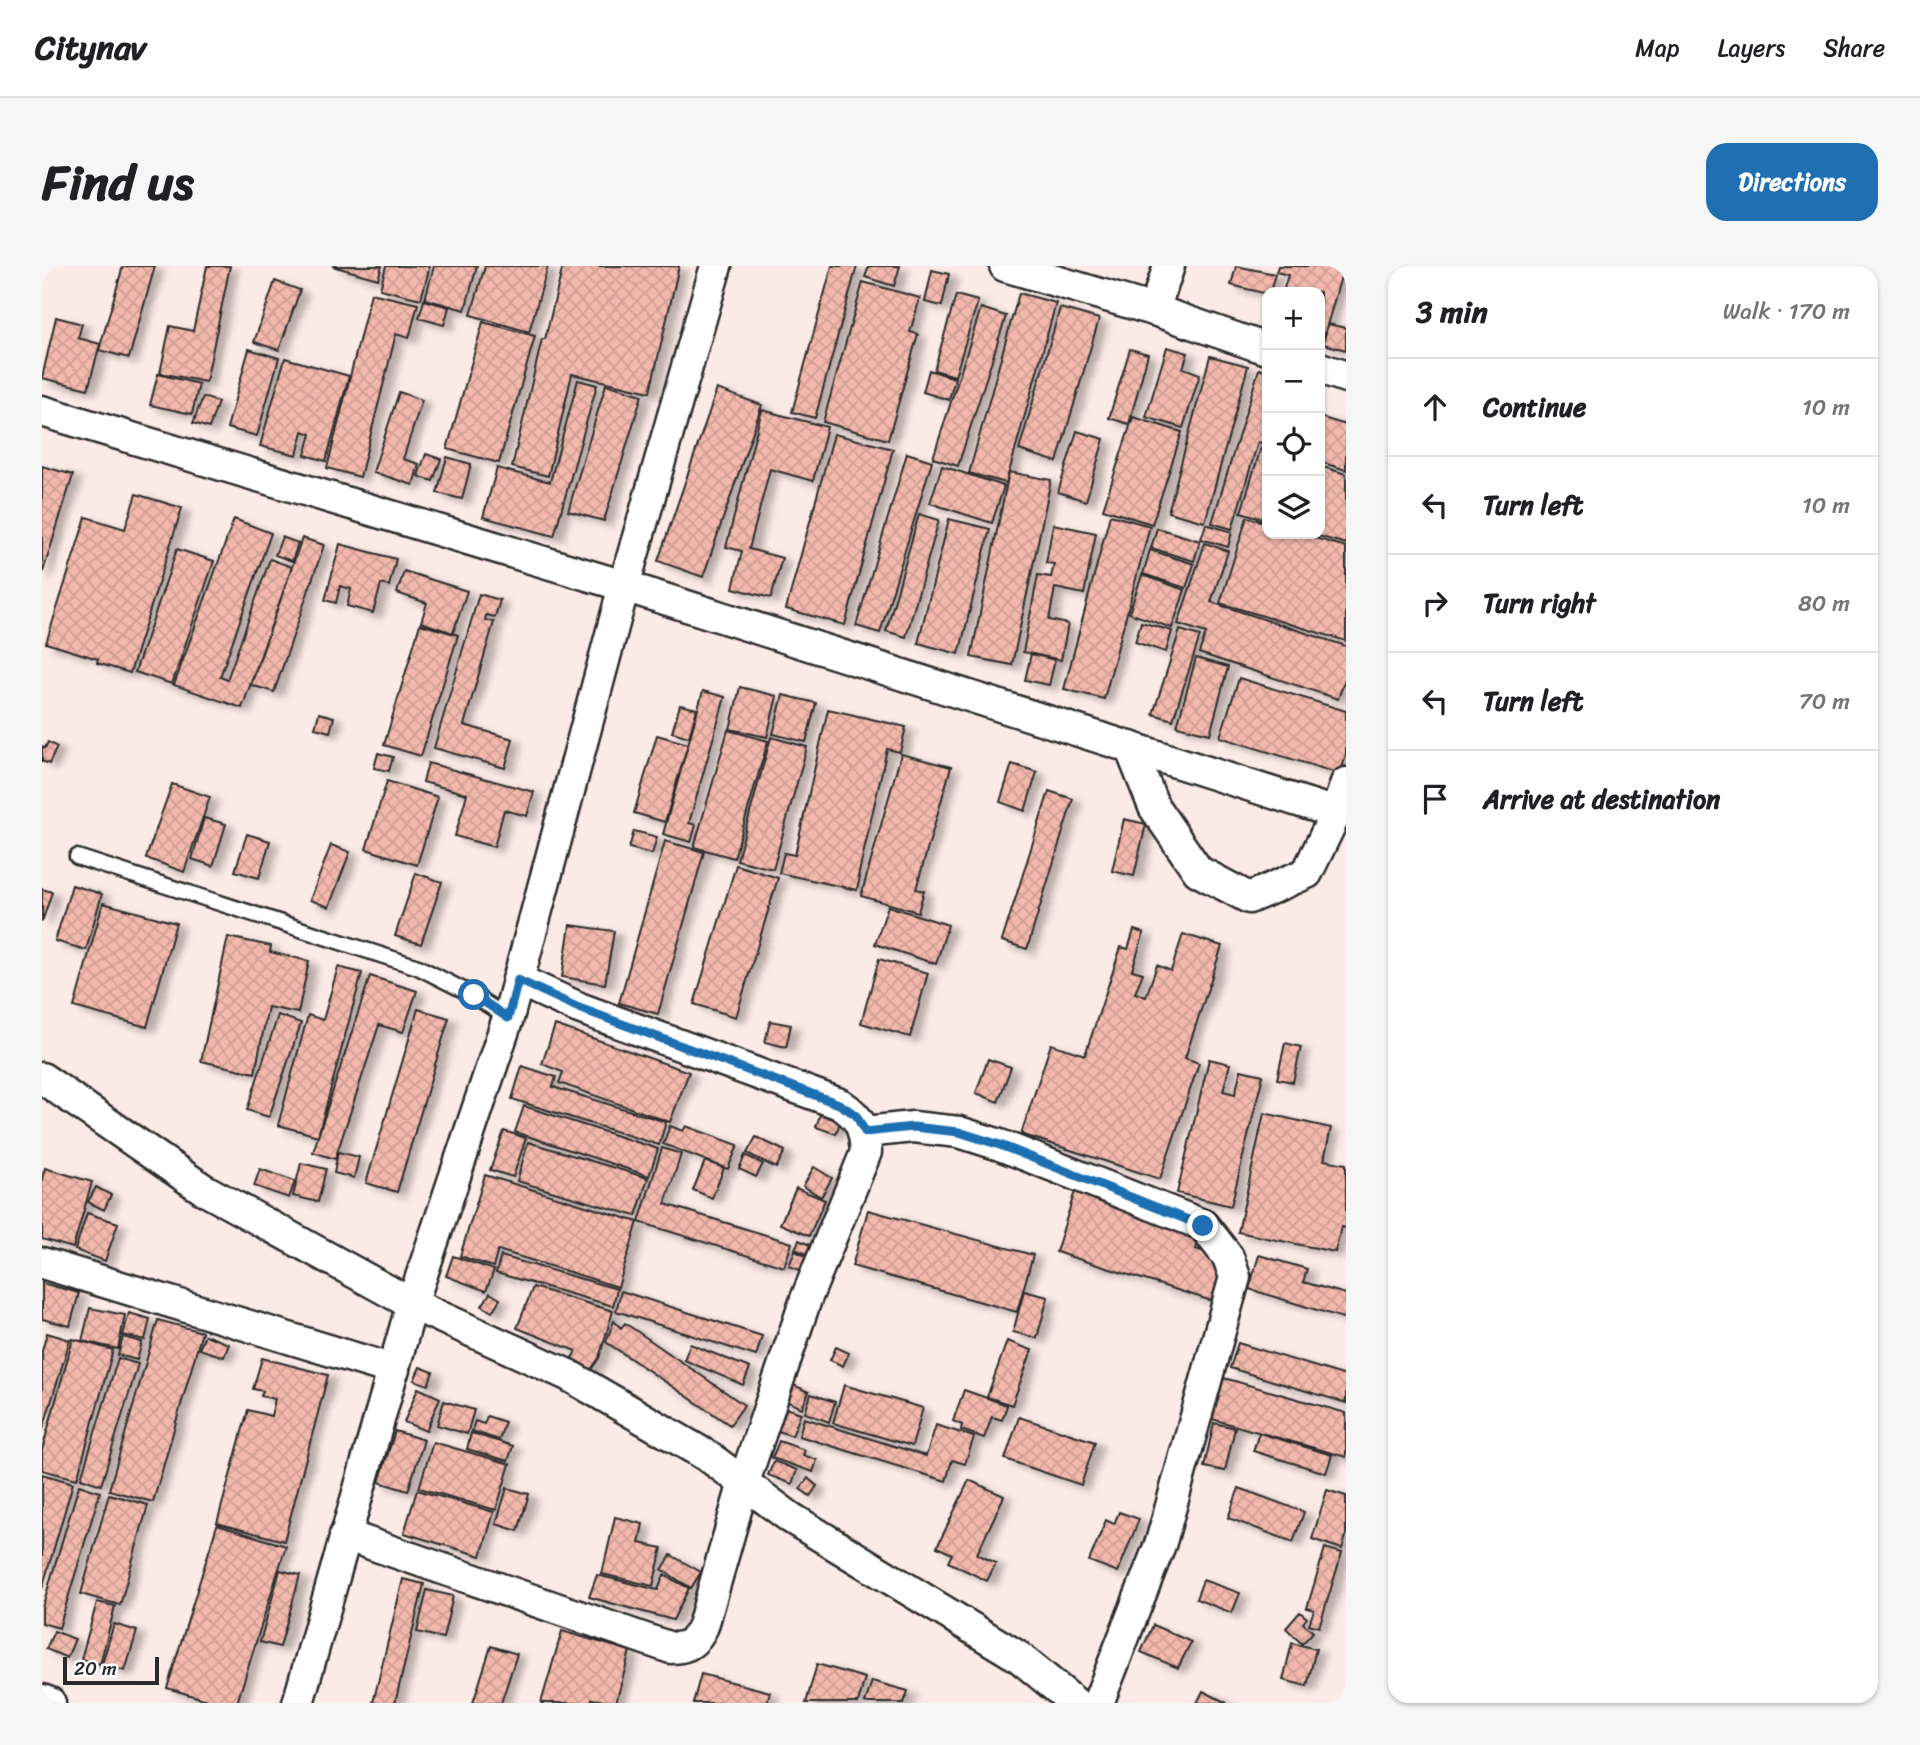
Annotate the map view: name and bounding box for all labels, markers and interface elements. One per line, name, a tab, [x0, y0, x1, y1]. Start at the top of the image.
text: Citynav	[35, 19, 146, 77]
text: Map	[1635, 27, 1680, 69]
text: Layers	[1718, 27, 1785, 69]
text: Share	[1823, 27, 1885, 69]
text: Find us	[42, 139, 194, 226]
button: Directions	[1706, 143, 1878, 221]
text: 3 min	[1416, 285, 1488, 339]
map controls	[1262, 287, 1325, 539]
button: +	[1262, 287, 1325, 350]
text: Walk · 170 m	[1723, 291, 1850, 332]
button: −	[1262, 350, 1325, 413]
text: Continue	[1483, 384, 1586, 430]
text: 10 m	[1802, 387, 1850, 428]
icon: ahead	[1416, 388, 1454, 426]
button: locate	[1262, 413, 1325, 476]
button: layers	[1262, 476, 1325, 539]
text: Turn left	[1483, 482, 1583, 528]
text: 10 m	[1802, 485, 1850, 526]
icon: left	[1416, 486, 1454, 524]
text: Turn right	[1483, 580, 1596, 626]
text: 80 m	[1798, 583, 1850, 624]
icon: right	[1416, 584, 1454, 622]
text: Turn left	[1483, 678, 1583, 724]
text: 70 m	[1799, 681, 1850, 722]
icon: left	[1416, 682, 1454, 720]
text: Arrive at destination	[1483, 776, 1720, 822]
icon: arrive	[1416, 780, 1454, 818]
route start	[458, 979, 489, 1010]
route end	[1187, 1210, 1218, 1241]
text: 20 m	[74, 1652, 117, 1685]
scale bar	[63, 1654, 159, 1686]

